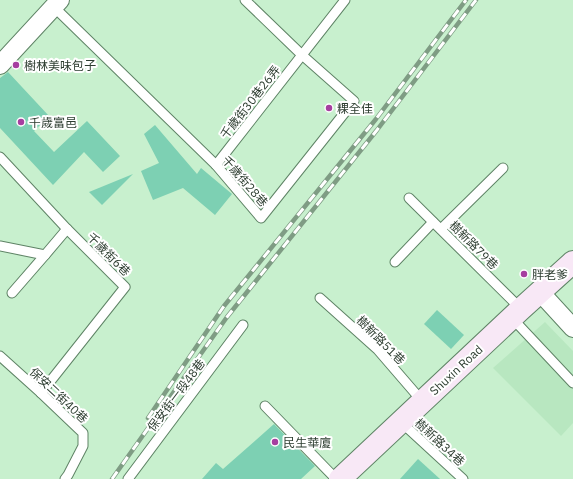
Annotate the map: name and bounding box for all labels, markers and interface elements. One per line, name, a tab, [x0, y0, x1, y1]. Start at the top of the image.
place label: 樹林美味包子	[24, 58, 96, 73]
marker: 樹林美味包子	[11, 60, 21, 70]
street label: 千歲街30巷26弄	[217, 62, 283, 142]
place label: 粿全佳	[337, 101, 373, 116]
marker: 粿全佳	[324, 103, 334, 113]
place label: 千歲富邑	[29, 115, 77, 130]
marker: 千歲富邑	[16, 117, 26, 127]
street label: 千歲街28巷	[219, 153, 271, 209]
street label: 樹新路79巷	[447, 218, 501, 272]
street label: 千歲街6巷	[84, 229, 134, 279]
place label: 胖老爹	[532, 267, 568, 282]
marker: 胖老爹	[519, 269, 529, 279]
street label: 樹新路51巷	[354, 313, 408, 367]
street label: Shuxin Road	[426, 342, 486, 398]
street label: 保安街一段48巷	[144, 356, 208, 434]
street label: 保安二街40巷	[27, 364, 91, 426]
street label: 樹新路34巷	[412, 415, 468, 469]
place label: 民生華廈	[283, 435, 331, 450]
marker: 民生華廈	[270, 437, 280, 447]

